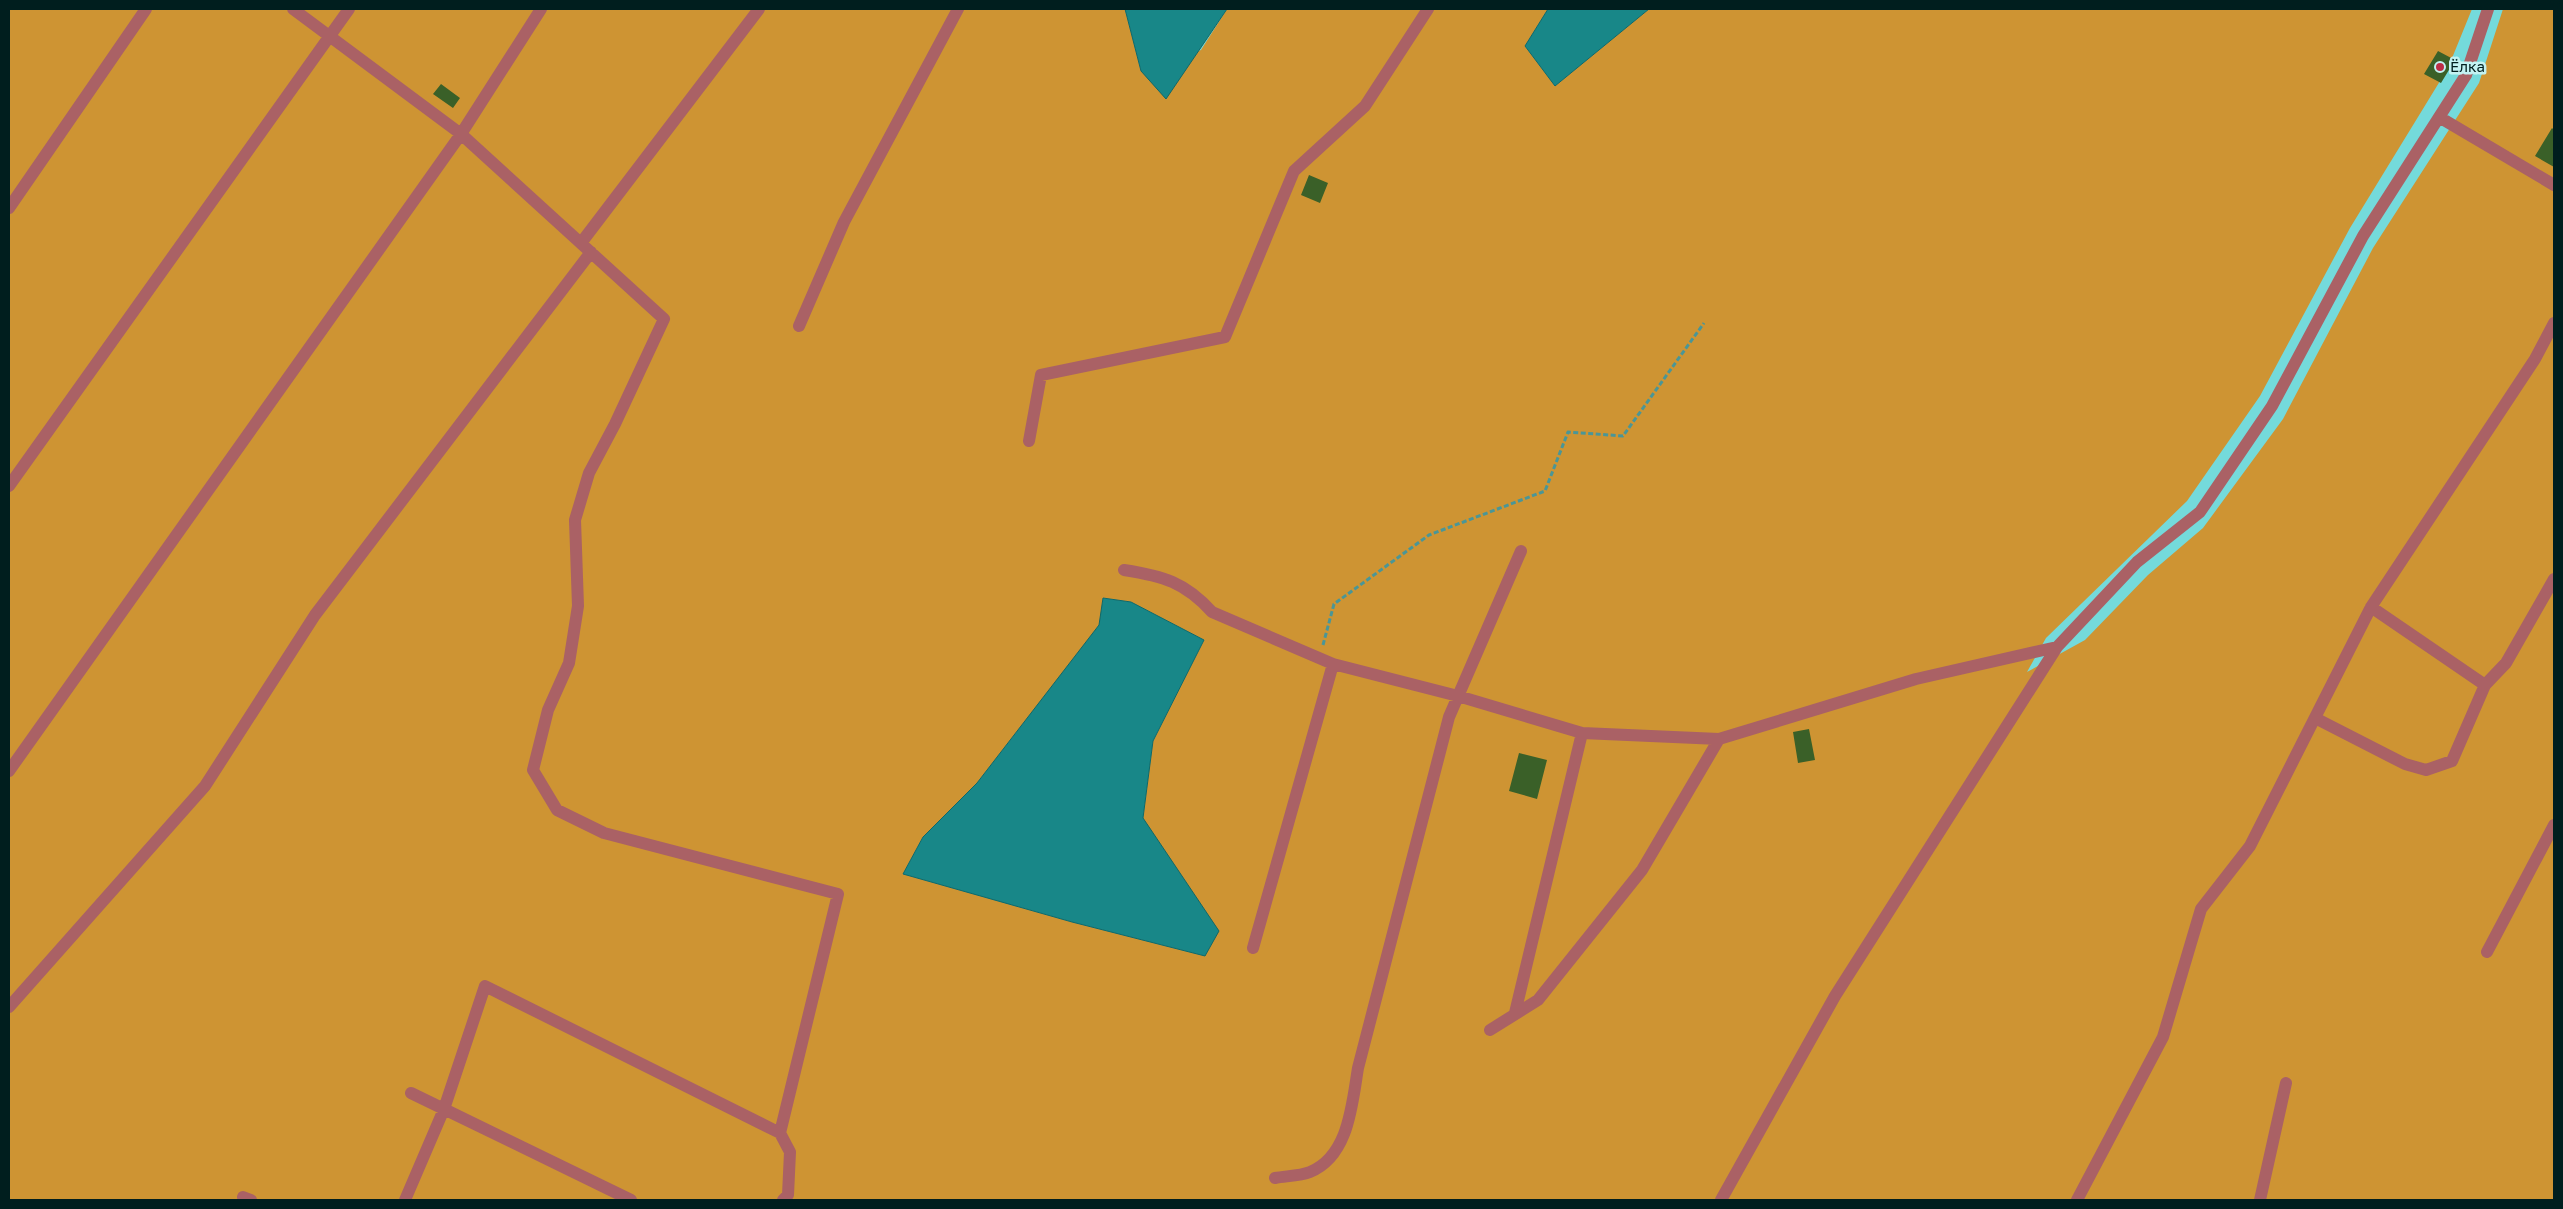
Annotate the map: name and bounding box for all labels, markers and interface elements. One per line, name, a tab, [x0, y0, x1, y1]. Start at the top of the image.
place label: Ёлка	[2450, 57, 2485, 75]
marker: Ёлка	[2434, 61, 2446, 73]

